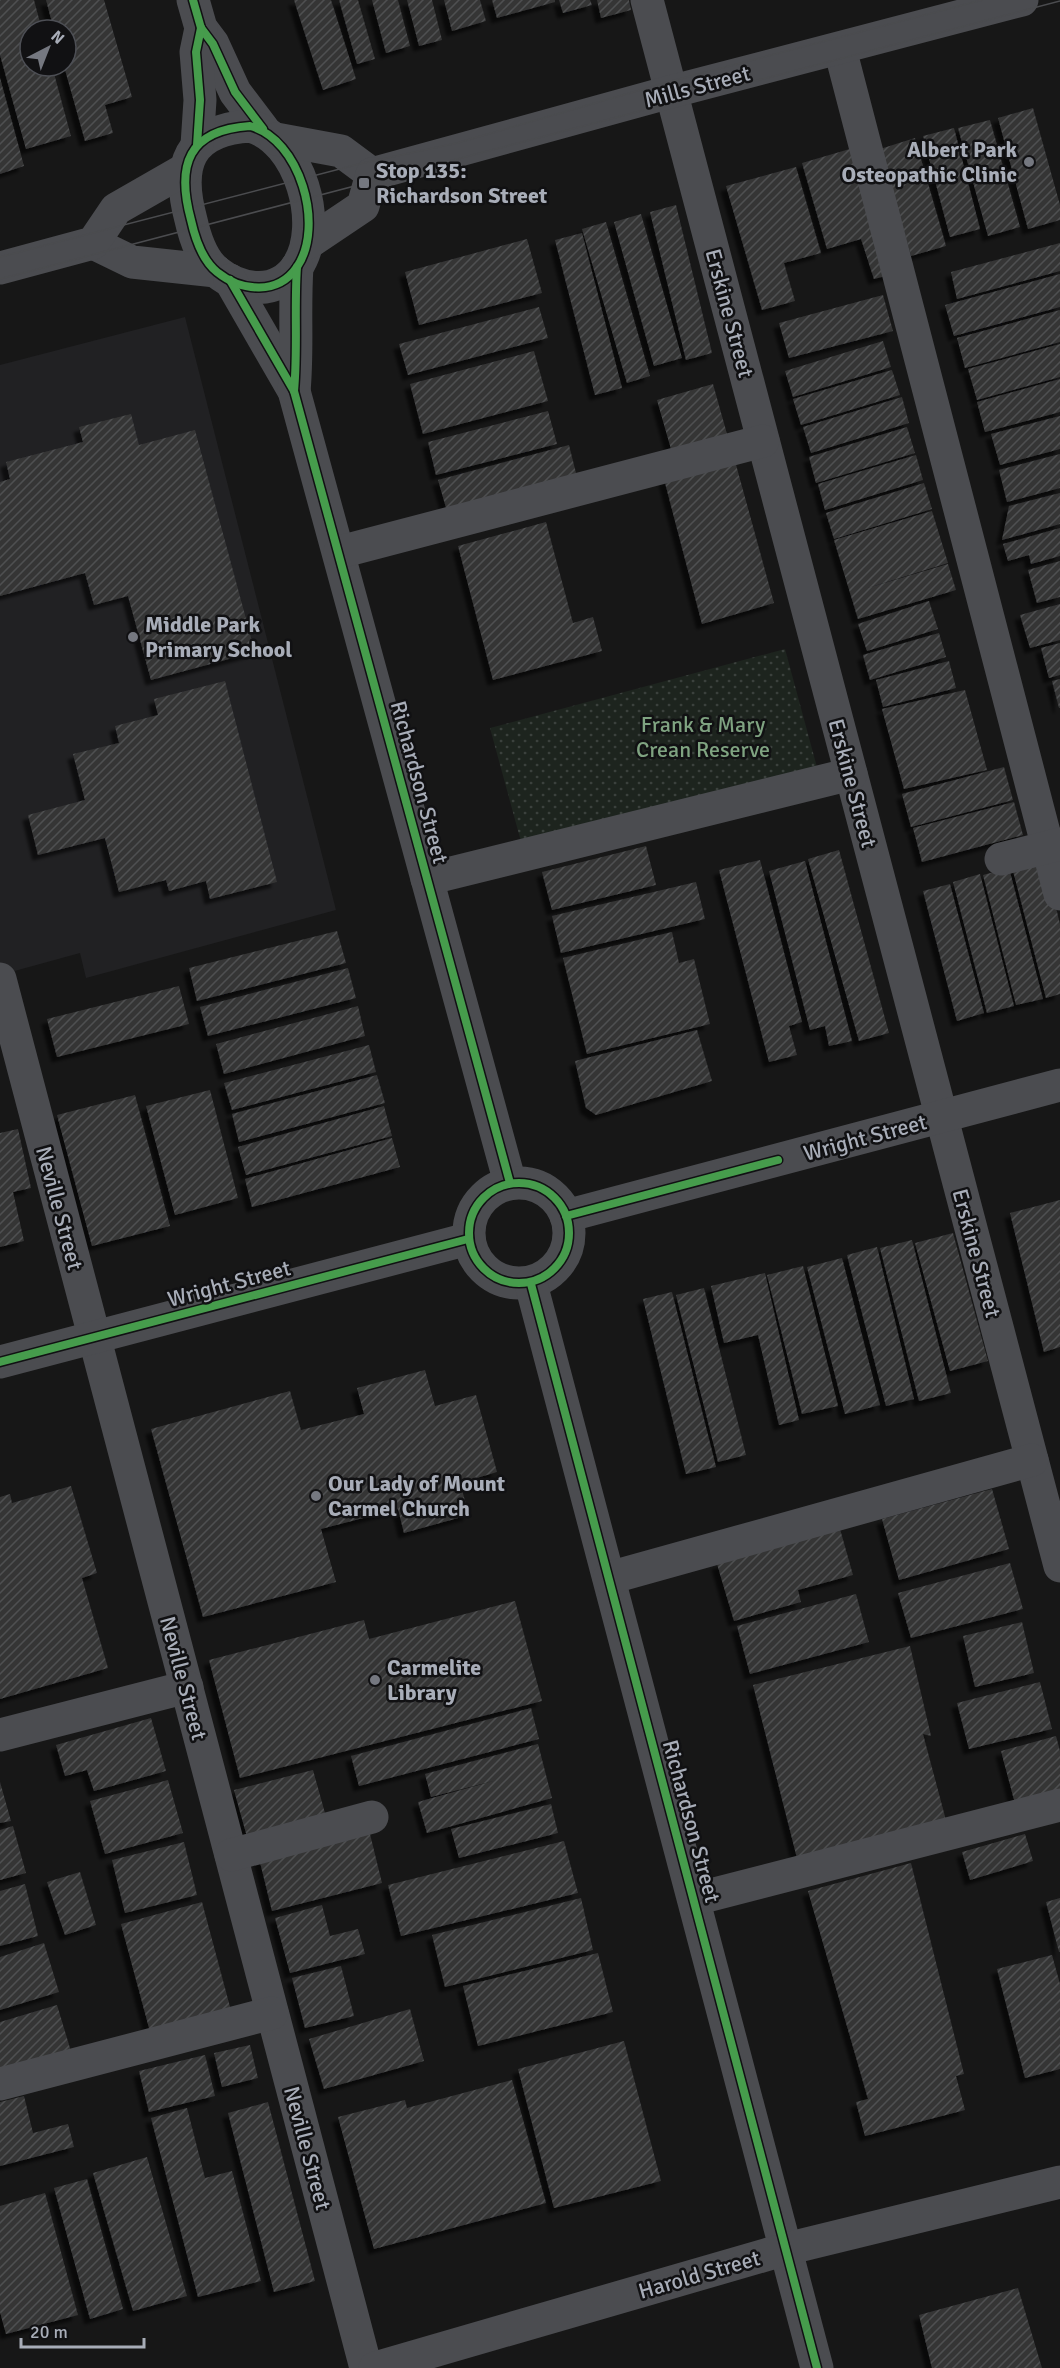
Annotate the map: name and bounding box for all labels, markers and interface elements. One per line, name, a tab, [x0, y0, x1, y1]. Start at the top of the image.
north arrow	[18, 18, 78, 78]
text: N	[47, 26, 68, 49]
street label: Mills Street	[641, 59, 753, 114]
place label: Albert Park Osteopathic Clinic	[842, 136, 1017, 188]
marker: Albert Park Osteopathic Clinic	[1022, 155, 1036, 169]
place label: Stop 135: Richardson Street	[376, 157, 547, 209]
marker: Stop 135: Richardson Street	[357, 176, 371, 190]
street label: Erskine Street	[699, 246, 760, 381]
place label: Middle Park Primary School	[145, 611, 292, 663]
marker: Middle Park Primary School	[126, 630, 140, 644]
street label: Richardson Street	[385, 698, 454, 867]
park label: Frank & Mary Crean Reserve	[636, 711, 770, 763]
street label: Erskine Street	[822, 716, 883, 851]
street label: Wright Street	[801, 1108, 930, 1167]
street label: Neville Street	[30, 1143, 89, 1273]
street label: Erskine Street	[946, 1186, 1007, 1321]
street label: Wright Street	[165, 1254, 294, 1313]
place label: Our Lady of Mount Carmel Church	[328, 1470, 505, 1522]
marker: Our Lady of Mount Carmel Church	[309, 1489, 323, 1503]
street label: Neville Street	[154, 1613, 213, 1743]
place label: Carmelite Library	[387, 1654, 481, 1706]
marker: Carmelite Library	[368, 1673, 382, 1687]
street label: Richardson Street	[657, 1737, 726, 1906]
street label: Neville Street	[278, 2083, 337, 2213]
street label: Harold Street	[635, 2244, 763, 2305]
scale bar	[21, 2311, 144, 2349]
text: 20 m	[30, 2321, 68, 2343]

